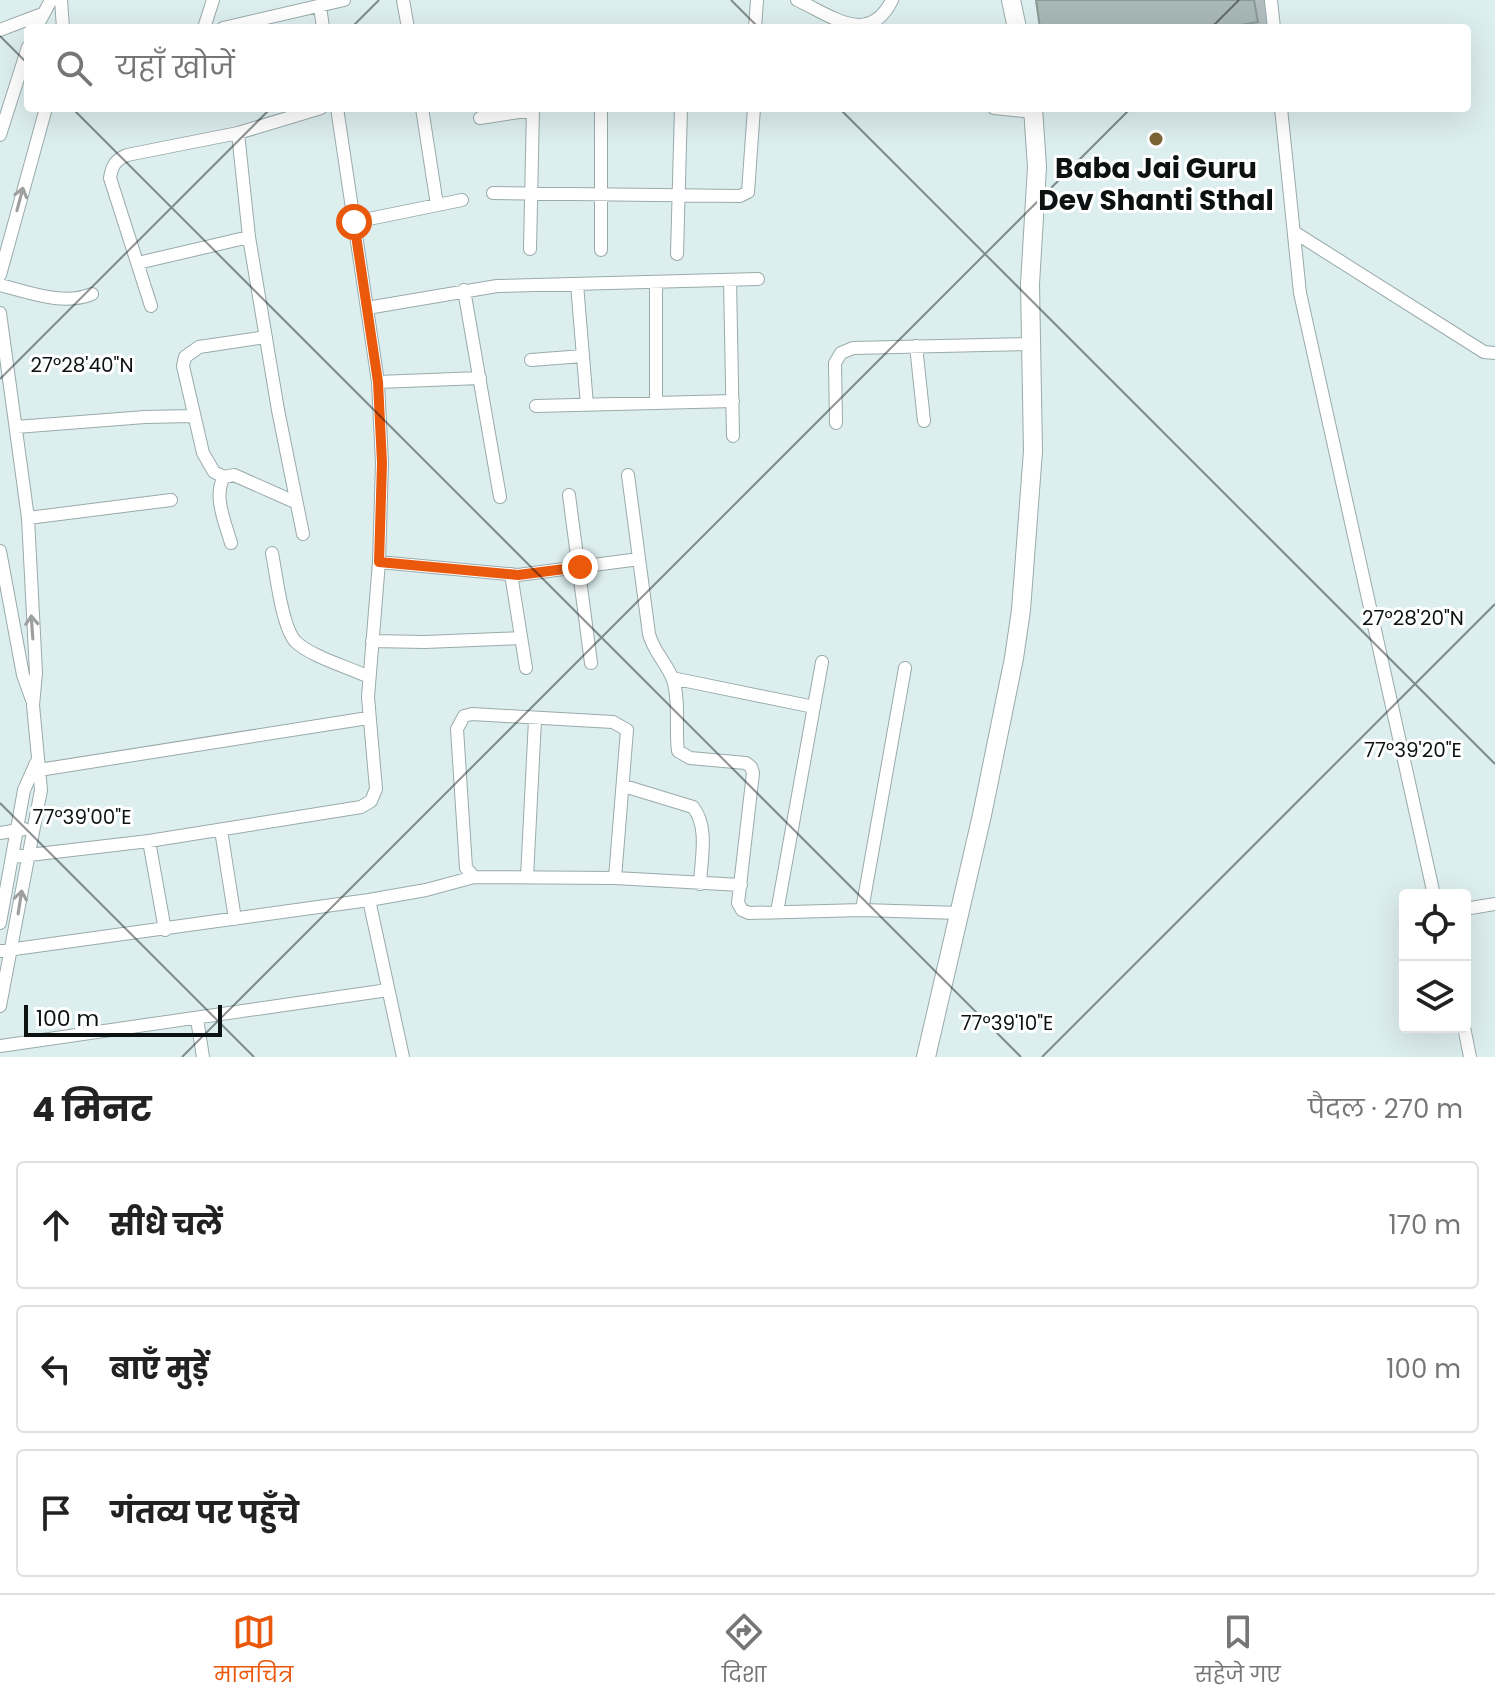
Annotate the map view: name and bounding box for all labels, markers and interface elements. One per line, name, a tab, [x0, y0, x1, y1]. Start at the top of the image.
search box	[24, 24, 1471, 112]
icon: search	[52, 46, 96, 90]
text: यहाँ खोजें	[116, 46, 235, 89]
marker: Baba Jai Guru Dev Shanti Sthal	[1147, 130, 1165, 148]
place label: Baba Jai Guru Dev Shanti Sthal	[1038, 149, 1274, 220]
one-way arrow	[13, 187, 28, 213]
route start	[336, 204, 372, 240]
text: 27°28'40"N	[31, 351, 133, 379]
route end	[562, 549, 598, 585]
text: 27°28'20"N	[1362, 604, 1464, 632]
one-way arrow	[24, 614, 39, 641]
text: 77°39'20"E	[1364, 736, 1462, 764]
text: 77°39'00"E	[33, 803, 131, 831]
map controls	[1399, 889, 1471, 1033]
button: locate	[1399, 889, 1471, 961]
one-way arrow	[14, 890, 29, 915]
button: layers	[1399, 961, 1471, 1033]
scale bar	[24, 1001, 222, 1037]
text: 100 m	[36, 1003, 99, 1034]
text: 77°39'10"E	[961, 1009, 1053, 1037]
text: 4 मिनट	[32, 1085, 152, 1133]
text: पैदल · 270 m	[1308, 1091, 1463, 1127]
icon: ahead	[34, 1203, 78, 1247]
text: सीधे चलें	[110, 1203, 223, 1246]
text: 170 m	[1388, 1207, 1461, 1243]
icon: left	[34, 1347, 78, 1391]
text: बाएँ मुड़ें	[110, 1347, 208, 1390]
text: 100 m	[1386, 1351, 1461, 1387]
icon: arrive	[34, 1491, 78, 1535]
text: गंतव्य पर पहुँचे	[110, 1491, 299, 1534]
tab: मानचित्र	[214, 1610, 293, 1691]
tab: दिशा	[722, 1610, 766, 1691]
tab: सहेजे गए	[1195, 1610, 1281, 1691]

